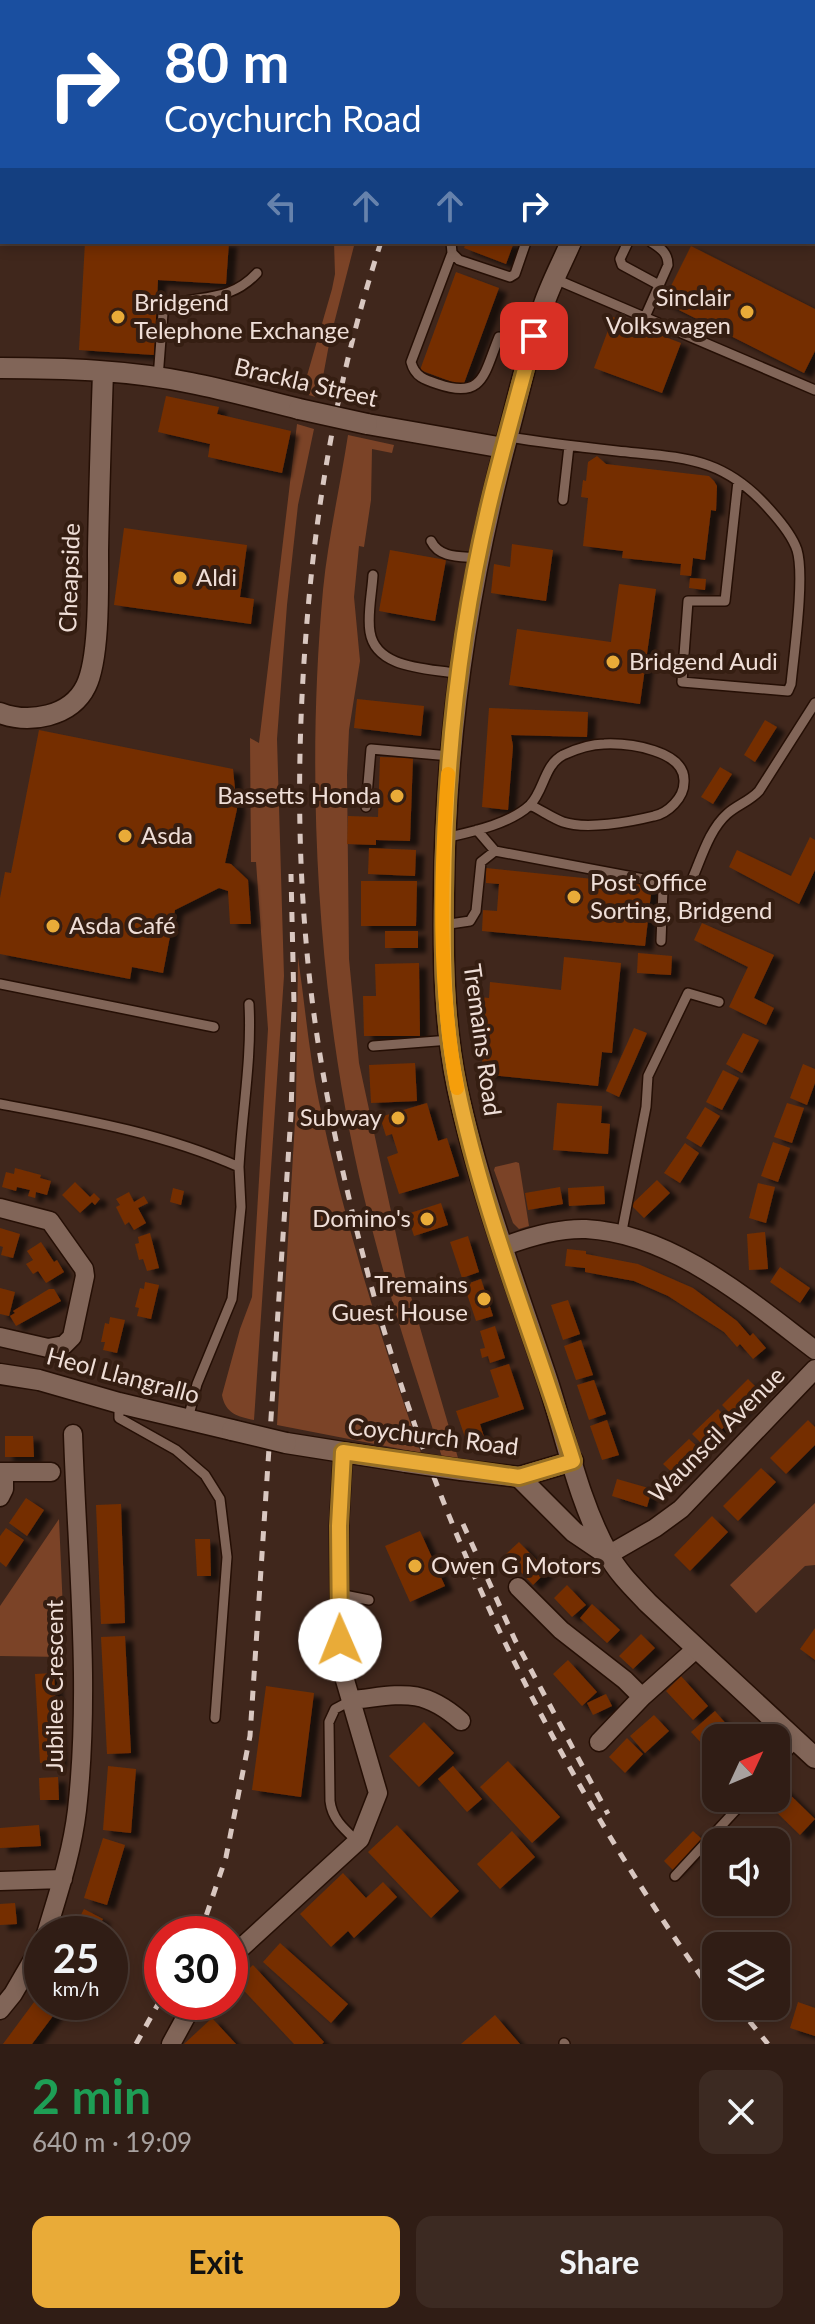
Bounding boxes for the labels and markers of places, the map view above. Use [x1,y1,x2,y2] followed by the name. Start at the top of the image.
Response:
[606,282,731,339] place label: Sinclair Volkswagen
[134,287,349,344] place label: Bridgend Telephone Exchange
[500,302,568,370] pin
[738,303,756,321] marker: Sinclair Volkswagen
[109,308,127,326] marker: Bridgend Telephone Exchange
[196,562,237,591] place label: Aldi
[171,569,189,587] marker: Aldi
[629,646,778,675] place label: Bridgend Audi
[604,653,622,671] marker: Bridgend Audi
[217,780,381,809] place label: Bassetts Honda
[388,787,406,805] marker: Bassetts Honda
[141,820,193,849] place label: Asda
[116,827,134,845] marker: Asda
[590,867,773,924] place label: Post Office Sorting, Bridgend
[565,888,583,906] marker: Post Office Sorting, Bridgend
[69,910,176,939] place label: Asda Café
[44,917,62,935] marker: Asda Café
[300,1102,383,1131] place label: Subway
[389,1109,407,1127] marker: Subway
[312,1203,411,1232] place label: Domino's
[418,1210,436,1228] marker: Domino's
[331,1269,468,1326] place label: Tremains Guest House
[475,1290,493,1308] marker: Tremains Guest House
[431,1550,601,1579] place label: Owen G Motors
[406,1557,424,1575] marker: Owen G Motors

